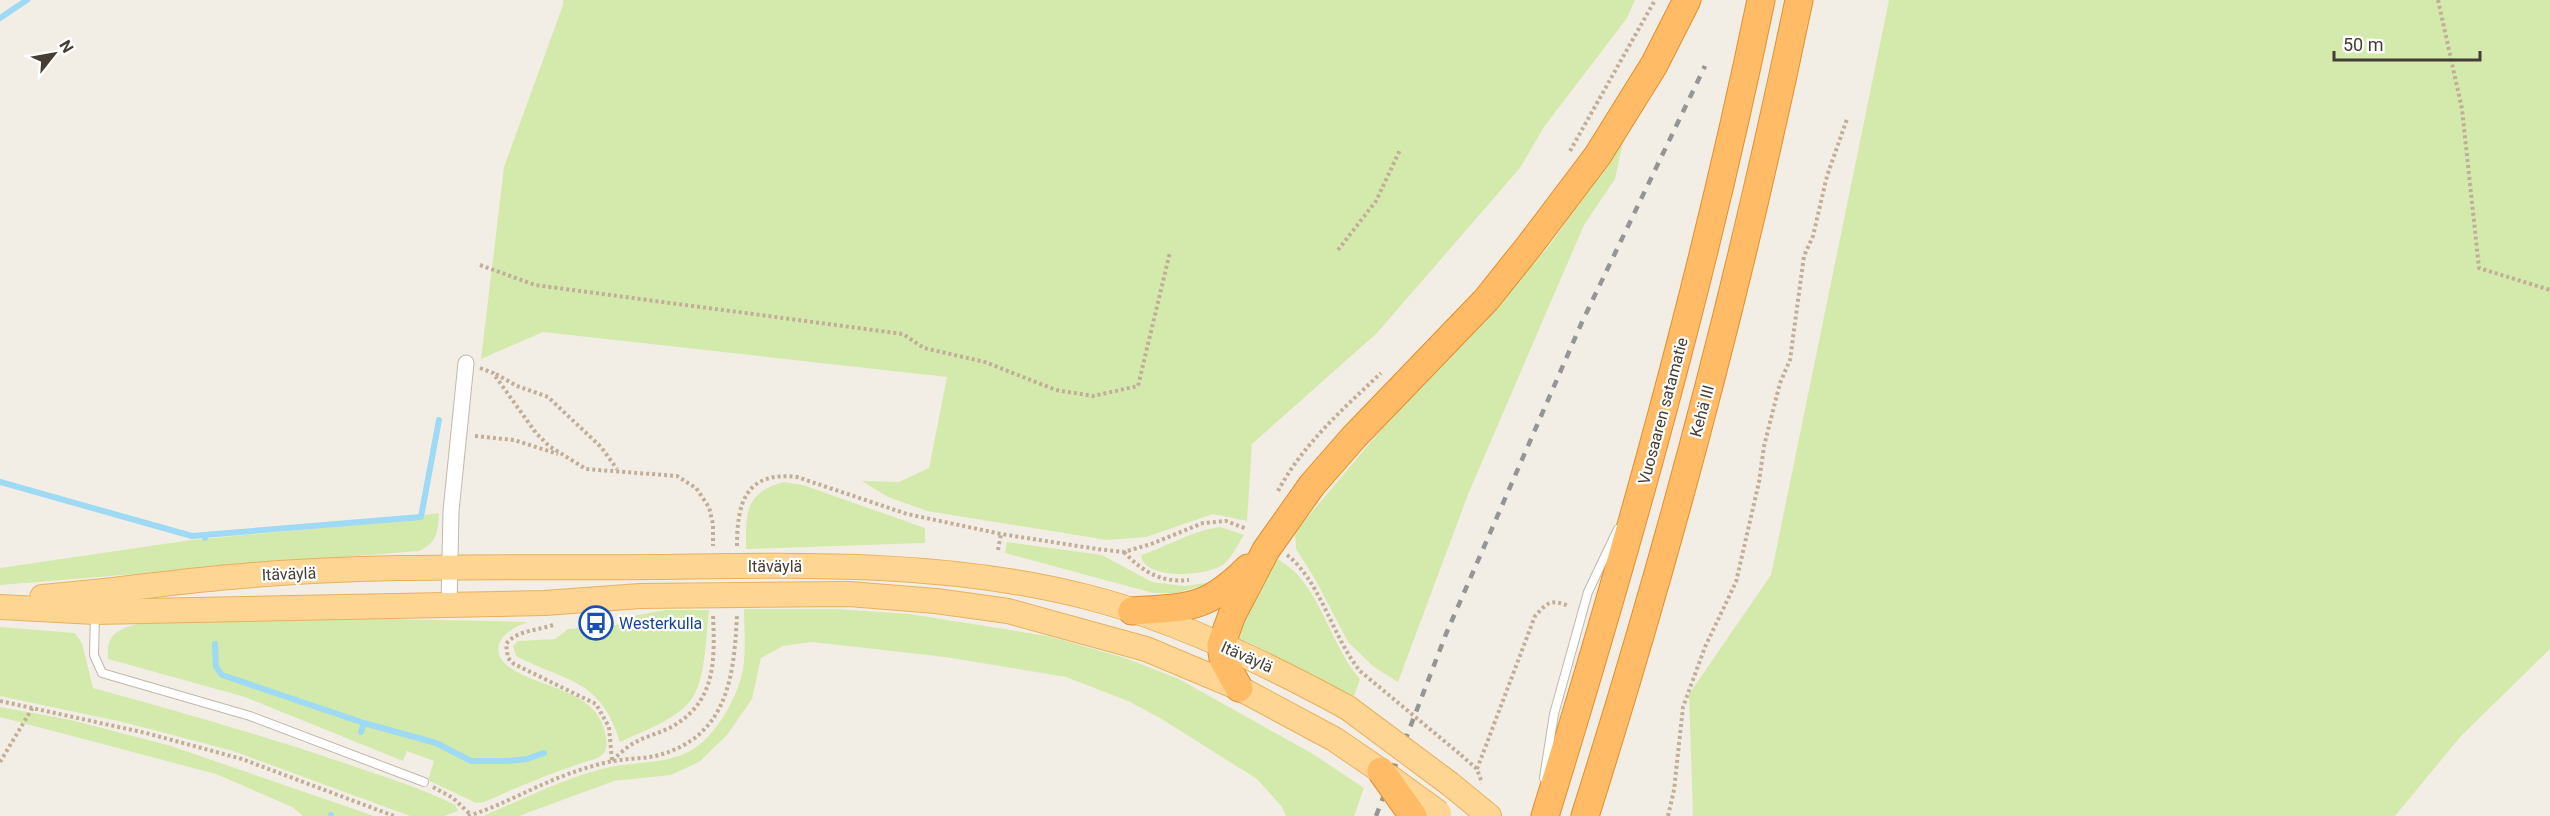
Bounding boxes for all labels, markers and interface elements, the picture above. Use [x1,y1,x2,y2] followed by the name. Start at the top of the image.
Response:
[24,24,84,84] north arrow
[2334,24,2480,62] scale bar
[2343,34,2383,55] text: 50 m
[55,37,77,56] text: N
[1634,335,1692,487] street label: Vuosaaren satamatie
[1686,383,1718,439] street label: Kehä III
[748,557,802,576] street label: Itäväylä
[261,564,317,584] street label: Itäväylä
[578,605,614,641] bus stop icon: Westerkulla
[619,614,702,633] place label: Westerkulla
[1218,637,1276,677] street label: Itäväylä

